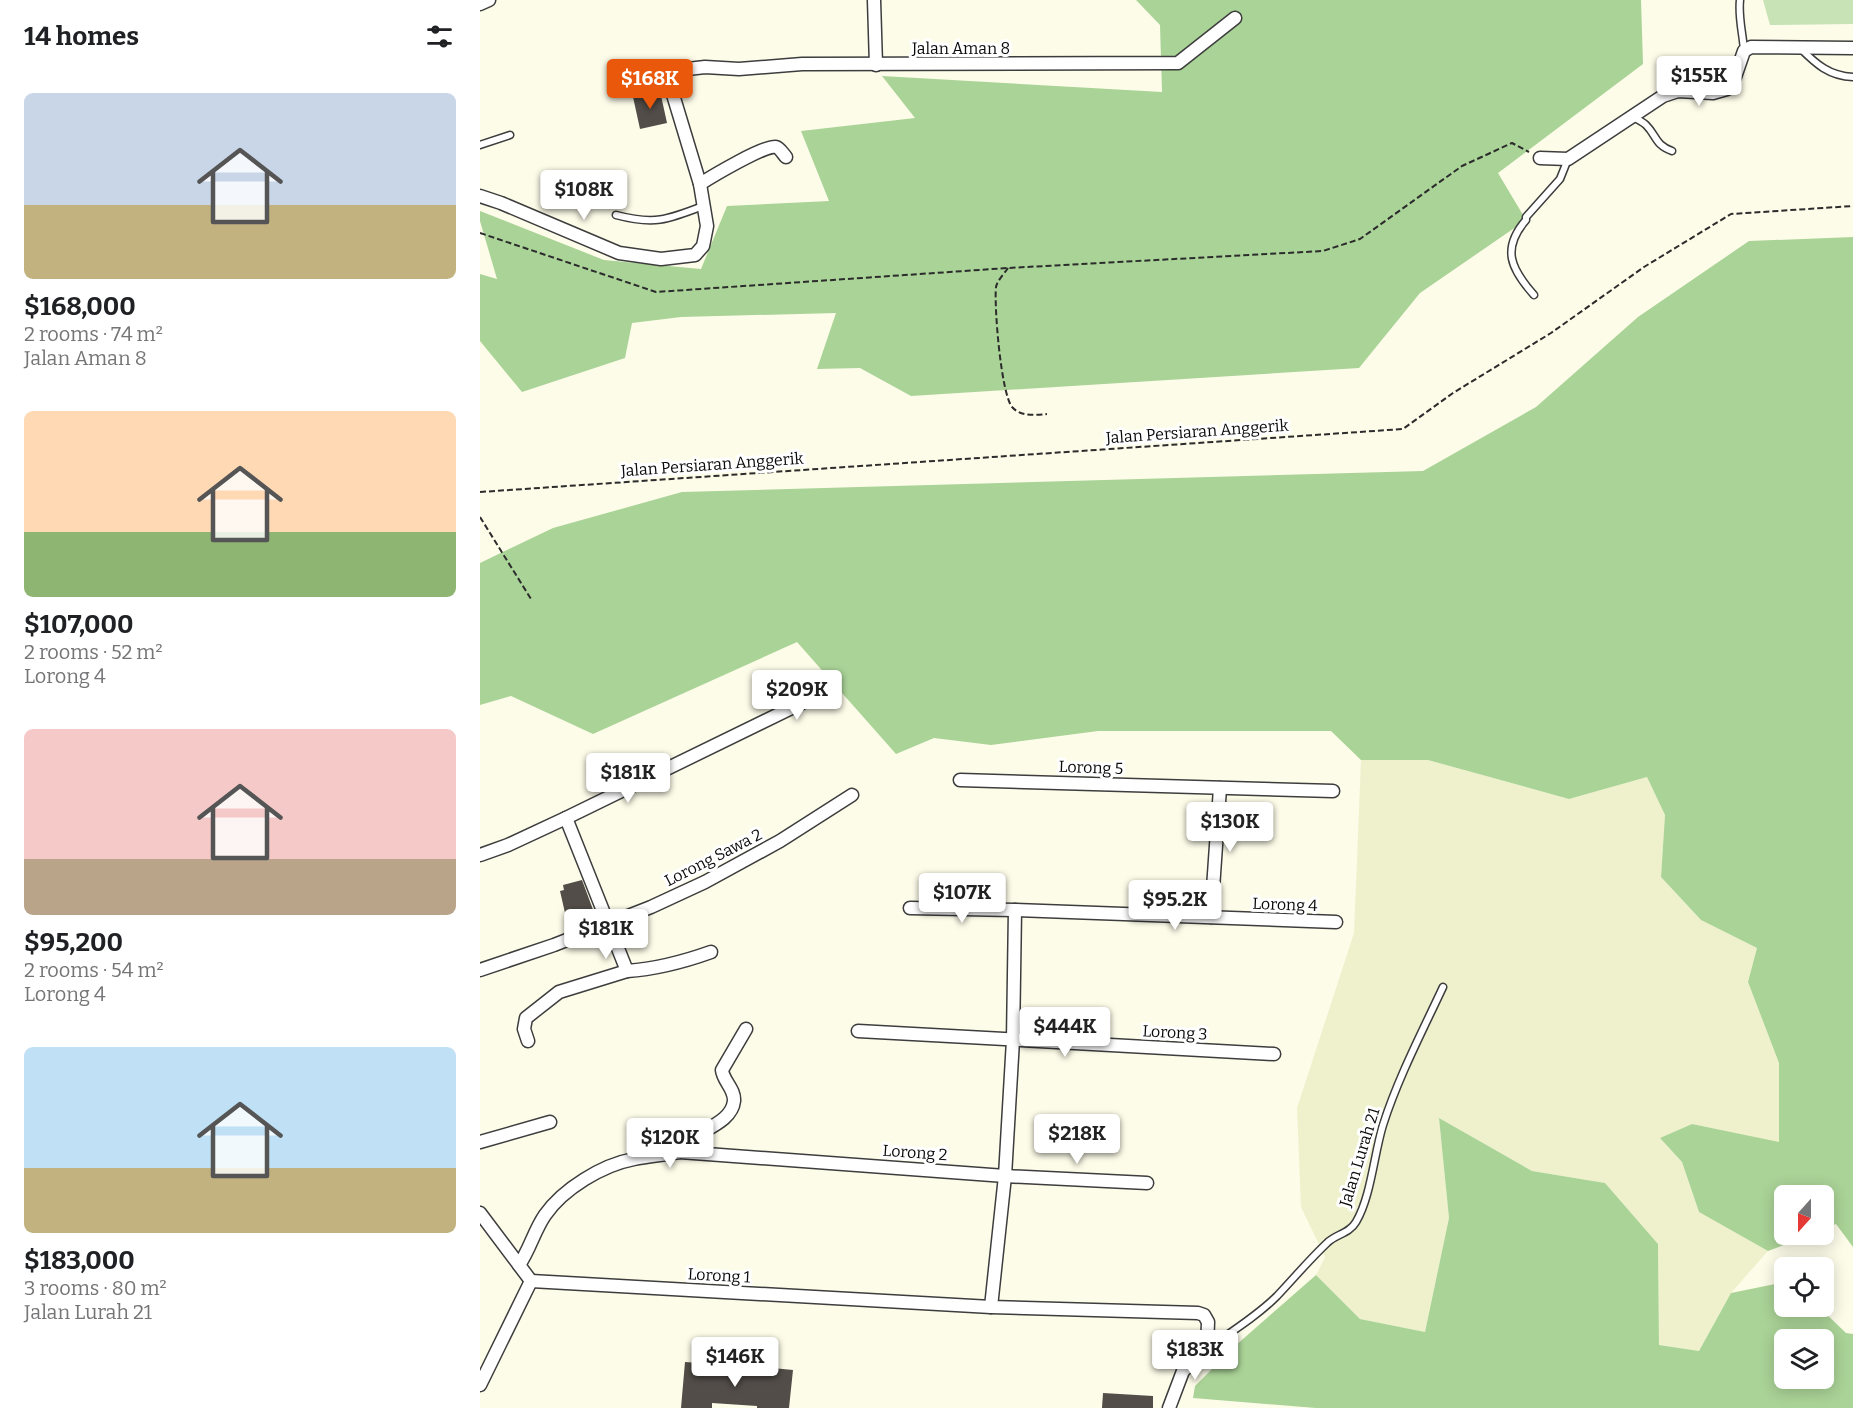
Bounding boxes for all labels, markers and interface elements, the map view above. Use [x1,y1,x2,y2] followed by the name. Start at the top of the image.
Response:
[423,20,456,53] icon: filters
[24,21,139,52] text: 14 homes
[911,39,1010,58] street label: Jalan Aman 8
[1657,56,1741,107] pin: $155K
[608,59,692,110] pin: $168K
[1671,63,1727,87] text: $155K
[621,66,679,90] text: $168K
[186,132,294,240] icon: home
[542,170,626,221] pin: $108K
[554,177,614,201] text: $108K
[24,291,136,322] text: $168,000
[24,322,163,346] text: 2 rooms · 74 m²
[24,346,147,370] text: Jalan Aman 8
[1104,416,1289,447] street label: Jalan Persiaran Anggerik
[619,449,804,480] street label: Jalan Persiaran Anggerik
[186,450,294,558] icon: home
[24,609,134,640] text: $107,000
[24,640,163,664] text: 2 rooms · 52 m²
[24,664,106,688] text: Lorong 4
[755,670,839,721] pin: $209K
[766,677,828,701] text: $209K
[586,753,670,804] pin: $181K
[1058,757,1124,778] street label: Lorong 5
[600,760,656,784] text: $181K
[186,768,294,876] icon: home
[1188,802,1272,853] pin: $130K
[1200,809,1260,833] text: $130K
[661,825,765,890] street label: Lorong Sawa 2
[920,873,1004,924] pin: $107K
[933,880,991,904] text: $107K
[1126,880,1224,931] pin: $95.2K
[1143,887,1207,911] text: $95.2K
[1252,894,1319,915] street label: Lorong 4
[564,909,648,960] pin: $181K
[578,916,634,940] text: $181K
[24,927,123,958] text: $95,200
[24,958,164,982] text: 2 rooms · 54 m²
[24,982,106,1006] text: Lorong 4
[1023,1007,1107,1058] pin: $444K
[1033,1014,1097,1038] text: $444K
[1142,1021,1208,1044] street label: Lorong 3
[186,1086,294,1194] icon: home
[1335,1105,1384,1210] street label: Jalan Lurah 21
[1035,1114,1119,1165] pin: $218K
[628,1118,712,1169] pin: $120K
[1048,1121,1106,1145] text: $218K
[641,1125,700,1149] text: $120K
[882,1141,948,1164] street label: Lorong 2
[1774,1185,1834,1245] north arrow
[1774,1185,1834,1389] map controls
[24,1245,135,1276] text: $183,000
[1774,1257,1834,1317] button: locate
[687,1264,751,1287] street label: Lorong 1
[24,1276,167,1300] text: 3 rooms · 80 m²
[24,1300,152,1324] text: Jalan Lurah 21
[1774,1329,1834,1389] button: layers
[1153,1330,1237,1381] pin: $183K
[693,1337,777,1388] pin: $146K
[1166,1337,1224,1361] text: $183K
[705,1344,765,1368] text: $146K

